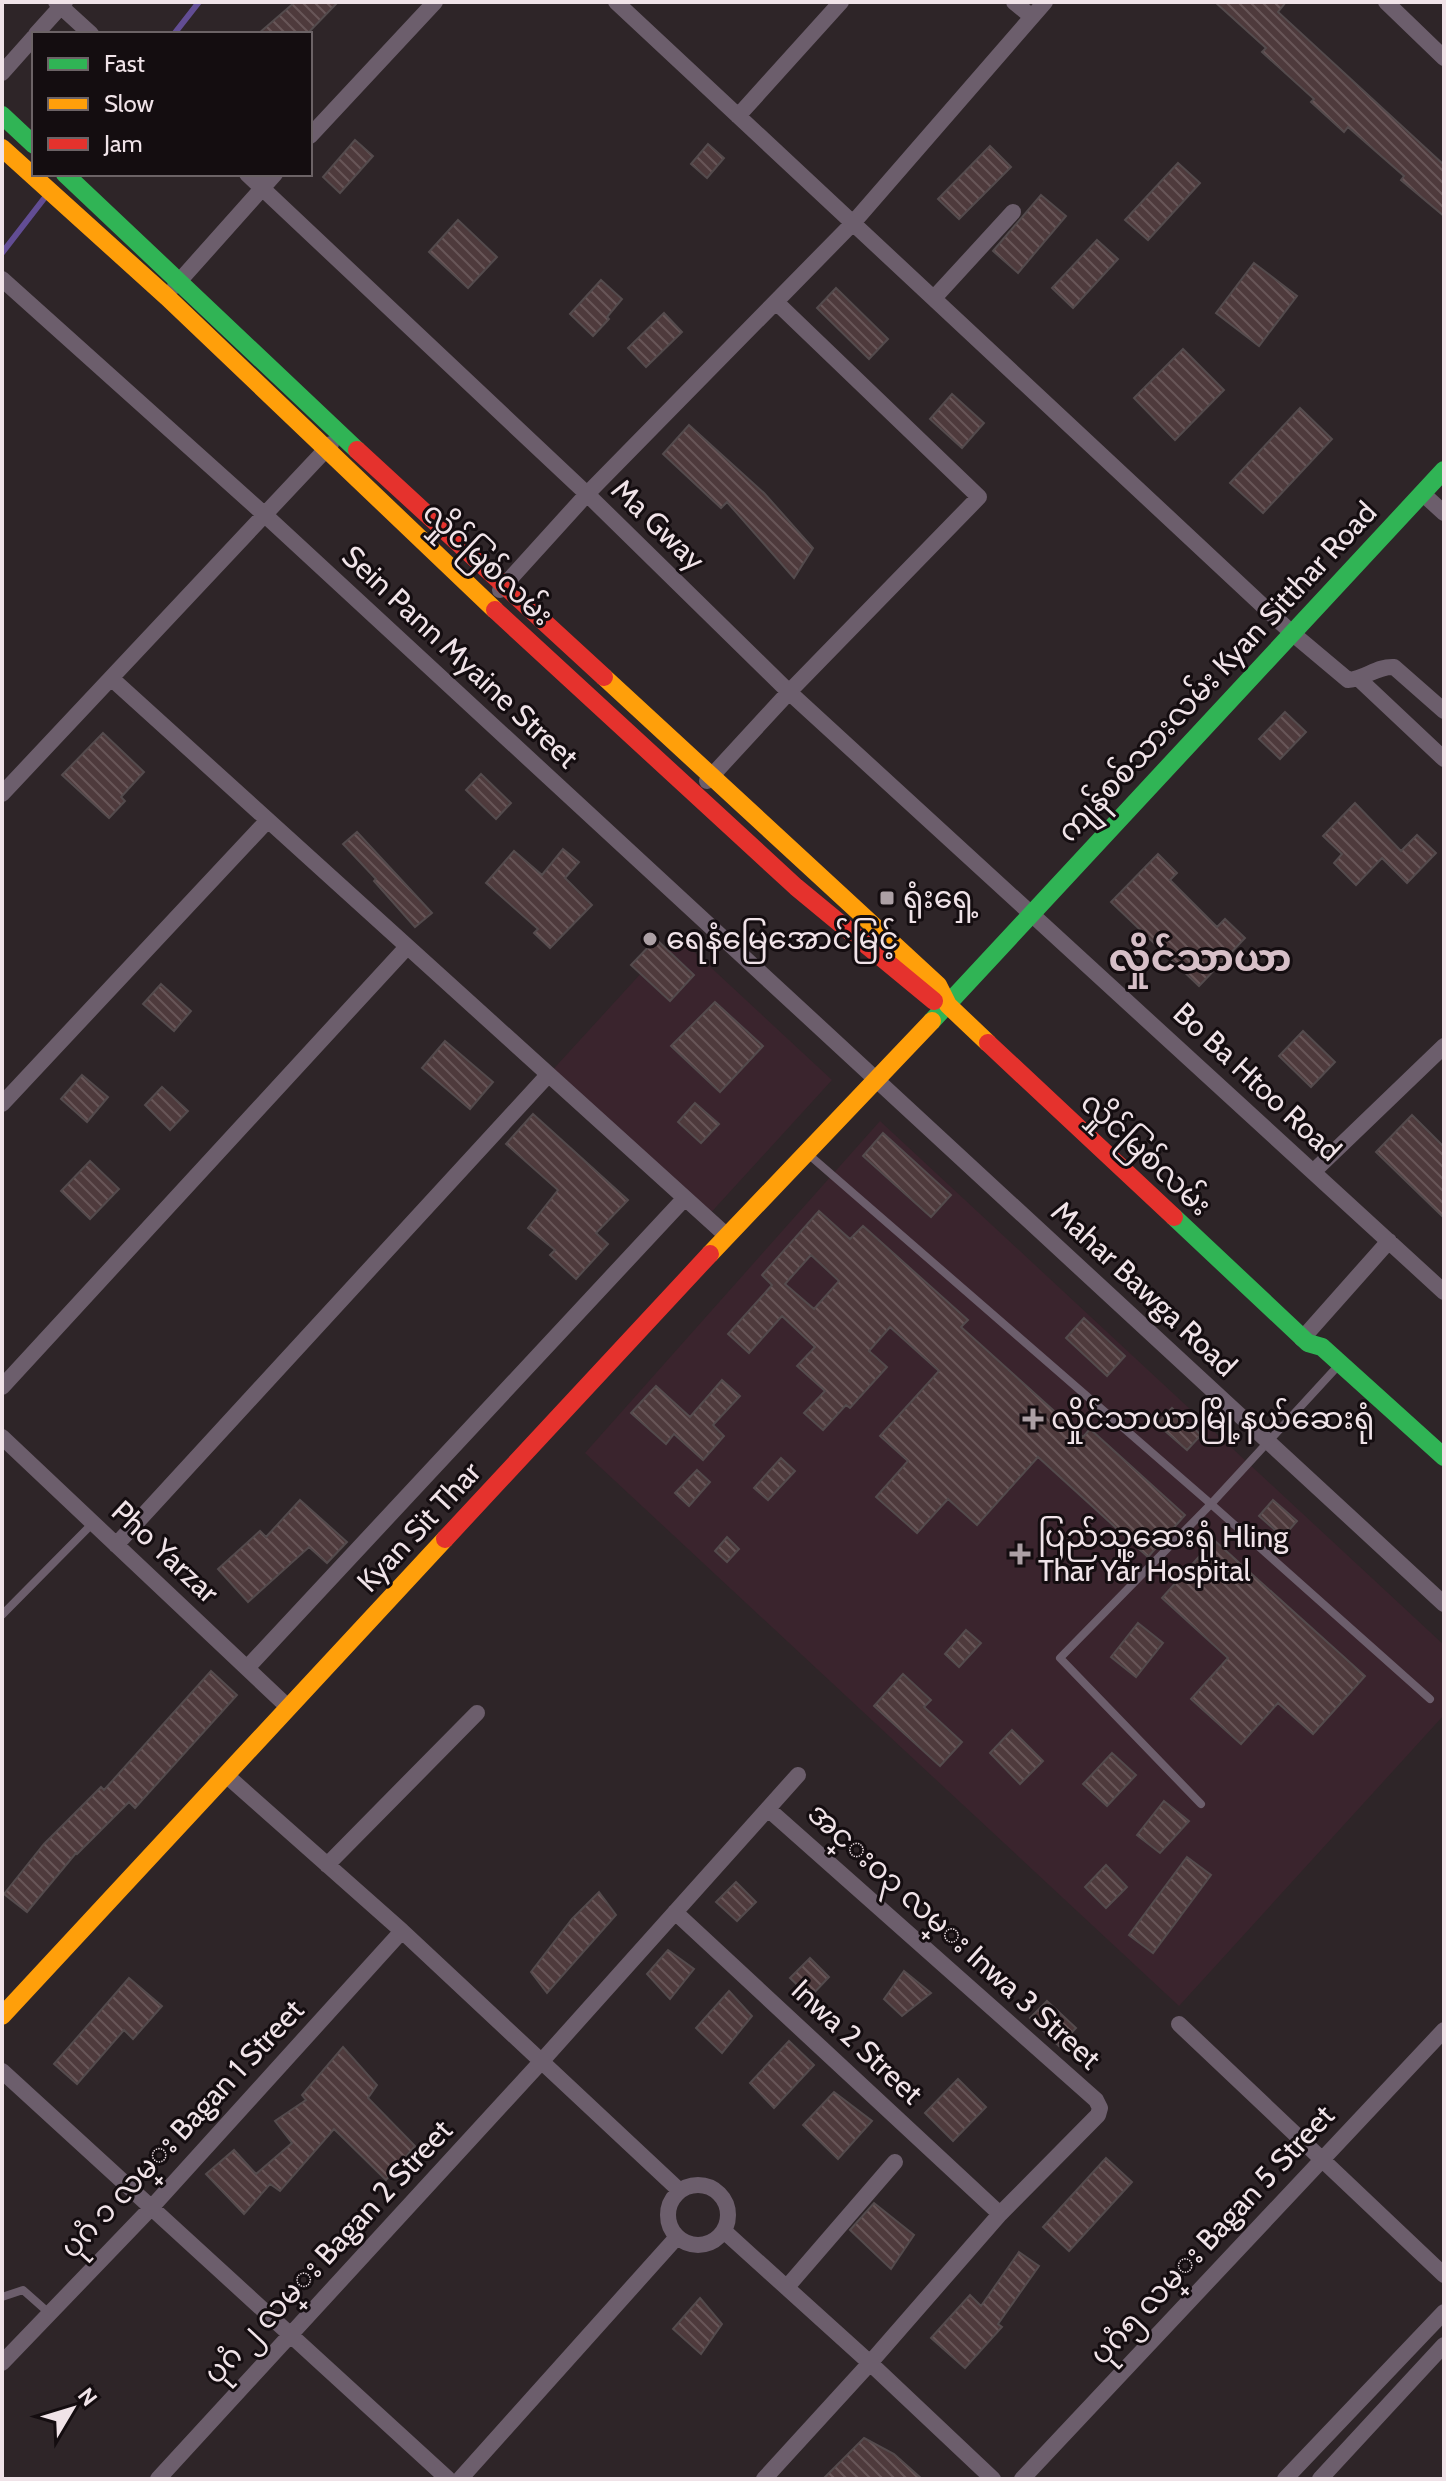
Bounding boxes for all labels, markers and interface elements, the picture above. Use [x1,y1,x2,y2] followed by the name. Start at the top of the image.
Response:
[32,32,312,176] legend
[104,49,145,78] text: Fast
[104,89,154,118] text: Slow
[103,129,142,158] text: Jam
[604,471,713,578] street label: Ma Gway
[411,492,563,639] street label: လှိုင်မြစ်လမ်း
[1047,492,1389,854] street label: ကျန်စစ်သားလမ်း Kyan Sitthar Road
[335,538,586,776] street label: Sein Pann Myaine Street
[903,879,979,923] place label: ရုံးရှေ့
[878,889,896,907] marker: ရုံးရှေ့
[666,917,898,964] place label: ရေနံမြေအောင်မြင့်
[641,930,659,948] marker: ရေနံမြေအောင်မြင့်
[1109,932,1291,989] district label: လှိုင်သာယာ
[1166,994,1349,1169] street label: Bo Ba Htoo Road
[1069,1082,1221,1229] street label: လှိုင်မြစ်လမ်း
[1044,1193,1245,1384] street label: Mahar Bawga Road
[1051,1397,1374,1444] place label: လှိုင်သာယာမြို့နယ်ဆေးရုံ
[1022,1408,1044,1430] marker: လှိုင်သာယာမြို့နယ်ဆေးရုံ
[349,1453,489,1599] street label: Kyan Sit Thar
[104,1493,227,1611] street label: Pho Yarzar
[1038,1515,1289,1589] place label: ပြည်သူ့ဆေးရုံ Hling Thar Yar Hospital
[1009,1543,1031,1565] marker: ပြည်သူ့ဆေးရုံ Hling Thar Yar Hospital
[796,1794,1108,2082] street label: အင္းဝ၃ လမ္း Inwa 3 Street
[784,1971,931,2112] street label: Inwa 2 Street
[52,1992,316,2271] street label: ပုဂံ ၁ လမ္း Bagan 1 Street
[1082,2097,1347,2377] street label: ပုဂံ၅ လမ္း Bagan 5 Street
[195,2112,465,2396] street label: ပုဂံ ၂ လမ္း Bagan 2 Street
[32,2369,112,2449] north arrow
[72,2383,103,2411] text: N

